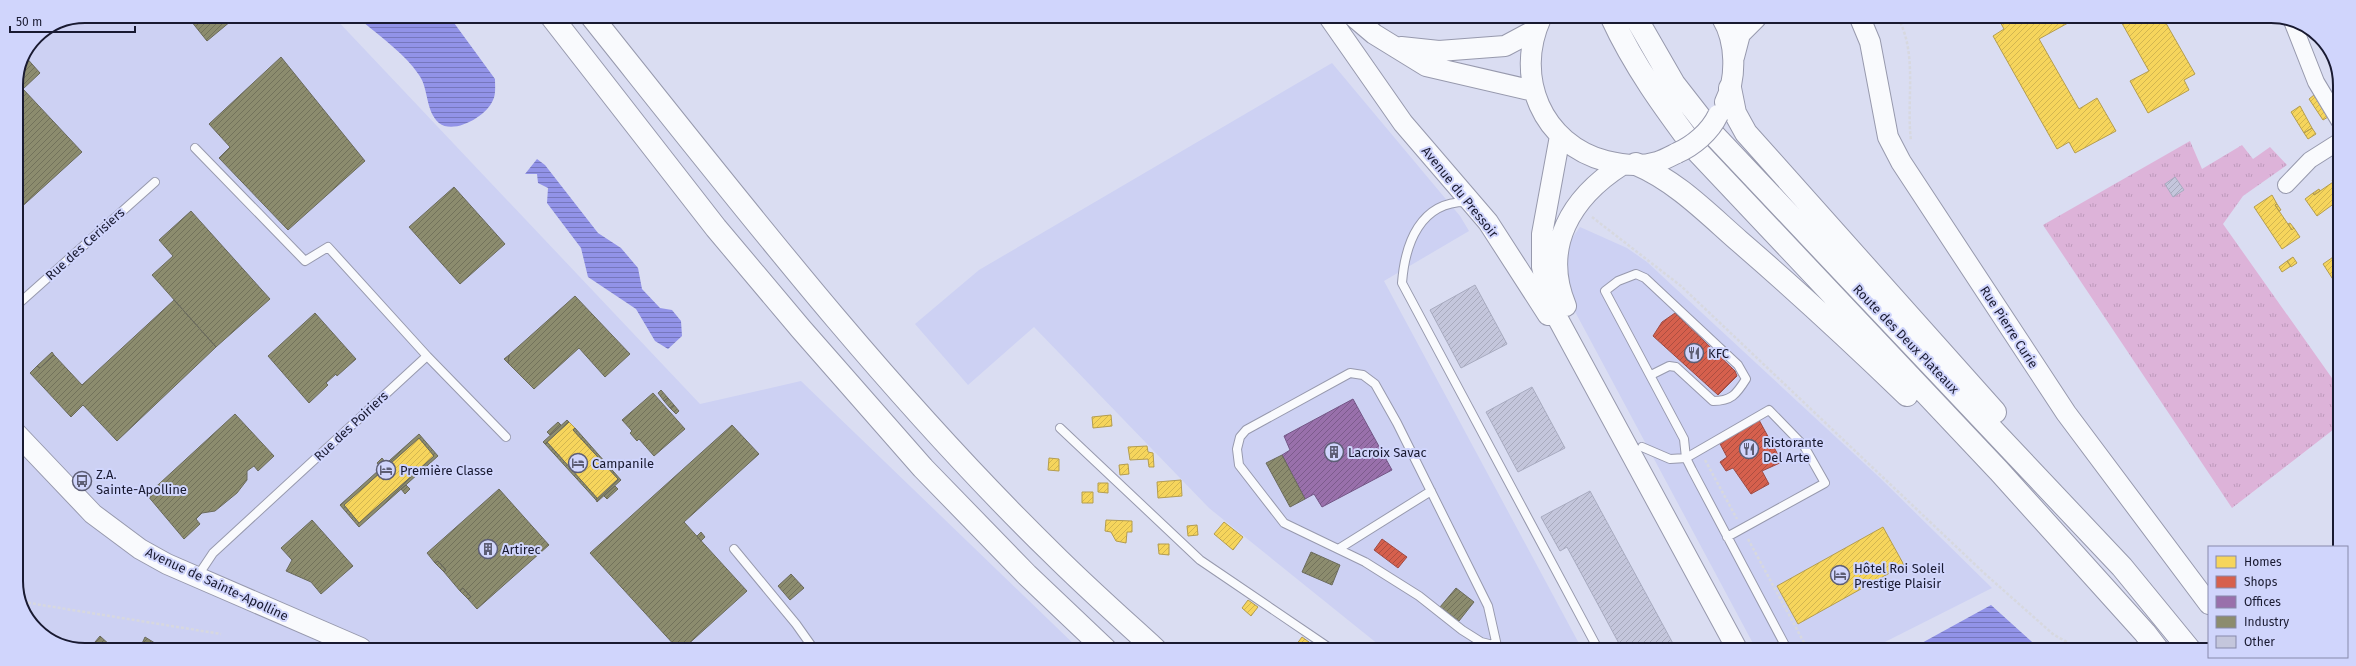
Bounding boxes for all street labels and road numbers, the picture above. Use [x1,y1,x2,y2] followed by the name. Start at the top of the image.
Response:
[1419,143,1501,241] street label: Avenue du Pressoir
[43,205,127,283] street label: Rue des Cerisiers
[1850,281,1962,397] street label: Route des Deux Plateaux
[1977,283,2041,371] street label: Rue Pierre Curie
[311,388,391,464] street label: Rue des Poiriers
[143,544,291,624] street label: Avenue de Sainte-Apolline

